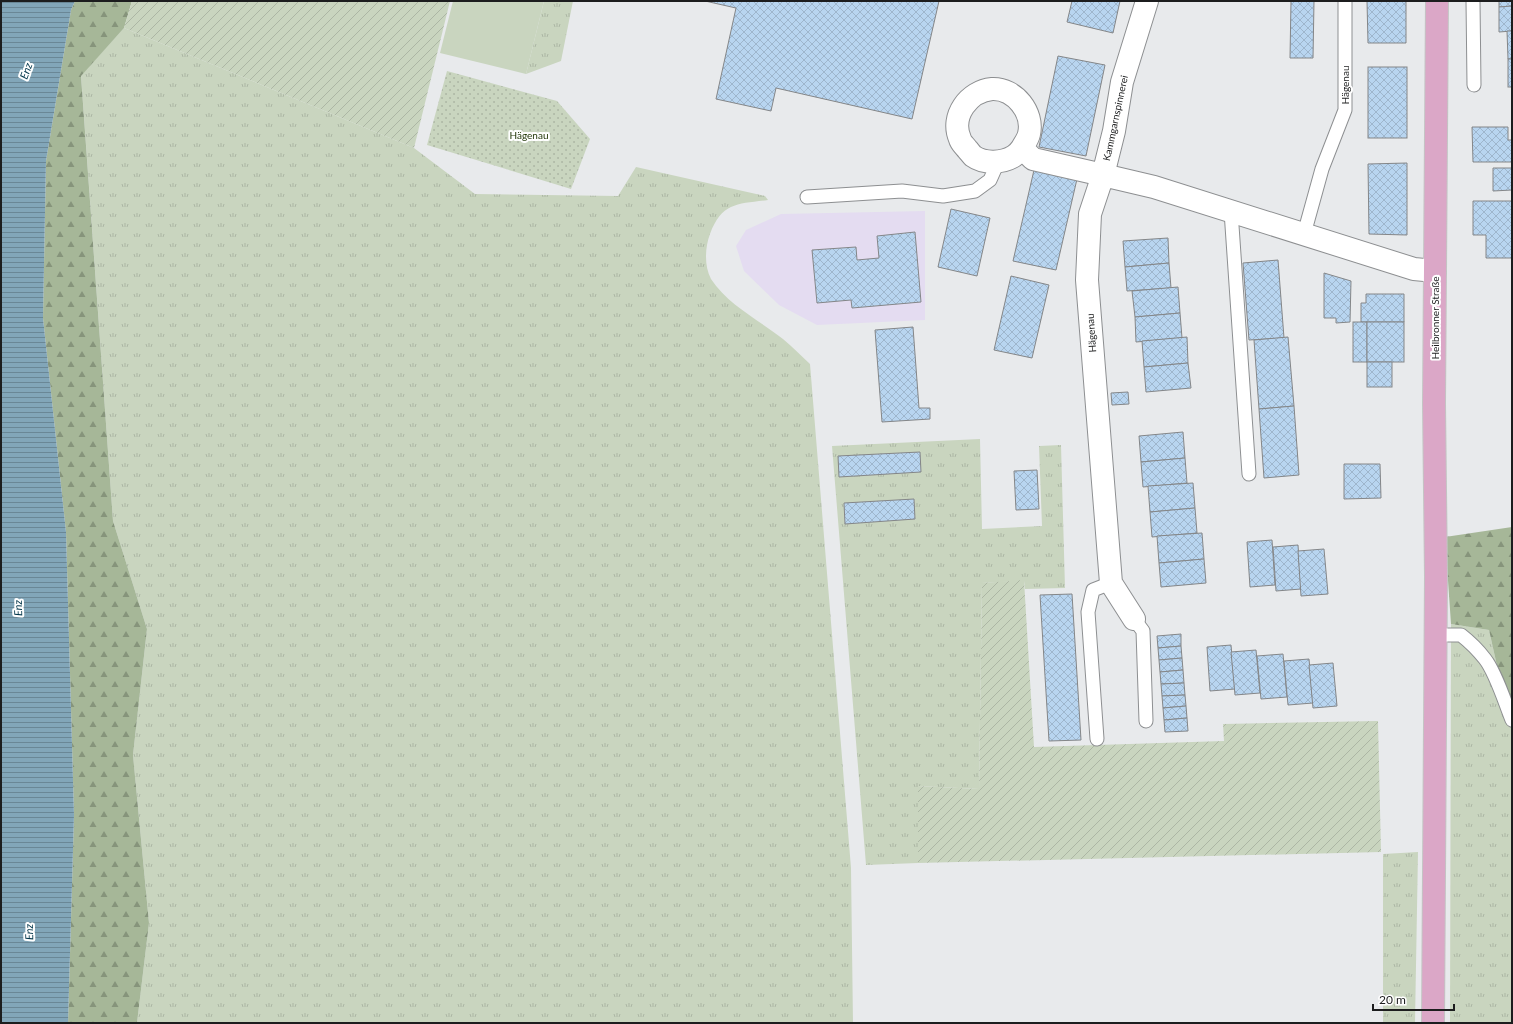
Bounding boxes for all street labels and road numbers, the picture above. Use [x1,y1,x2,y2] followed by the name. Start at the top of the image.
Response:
[1339,66,1351,104] street label: Hägenau
[1100,74,1130,162] street label: Kammgarnspinnerei
[1429,276,1441,360] street label: Heilbronner Straße
[1084,313,1098,353] street label: Hägenau

